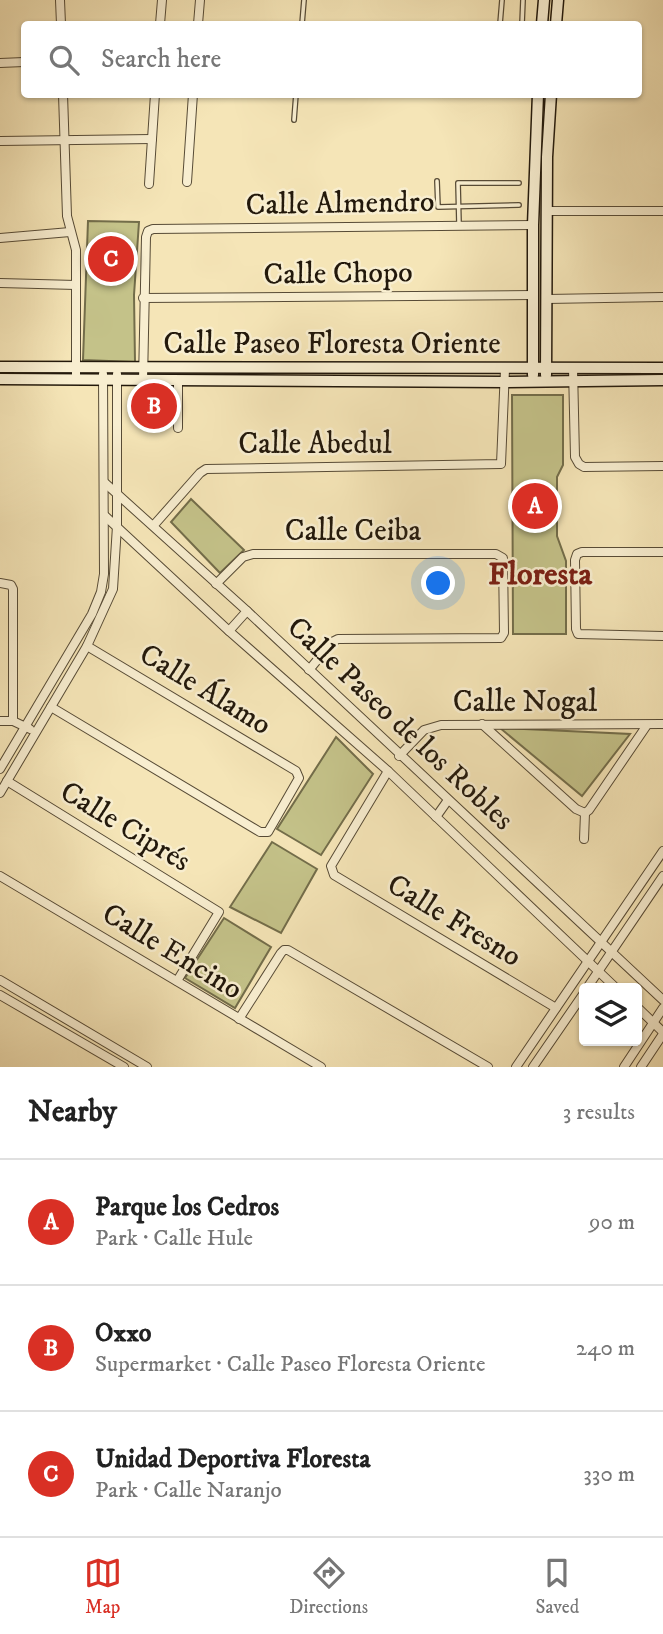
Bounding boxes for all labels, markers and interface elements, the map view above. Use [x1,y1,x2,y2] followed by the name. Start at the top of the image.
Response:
[21,21,642,98] search box
[45,41,83,79] icon: search
[101,43,221,76] text: Search here
[245,184,435,224] street label: Calle Almendro
[88,233,134,285] pin: C
[263,254,413,294] street label: Calle Chopo
[163,326,501,363] street label: Calle Paseo Floresta Oriente
[131,380,177,432] pin: B
[238,426,392,463] street label: Calle Abedul
[512,480,558,532] pin: A
[285,513,421,550] street label: Calle Ceiba
[488,555,593,595] district label: Floresta
[421,566,455,600] your location
[279,609,521,839] street label: Calle Paseo de los Robles
[132,634,279,744] street label: Calle Álamo
[453,684,597,721] street label: Calle Nogal
[53,774,197,880] street label: Calle Ciprés
[380,866,528,976] street label: Calle Fresno
[95,896,249,1008] street label: Calle Encino
[579,983,642,1046] map controls
[579,983,642,1046] button: layers
[28,1094,117,1131] text: Nearby
[563,1098,635,1127] text: 3 results
[95,1191,279,1224] text: Parque los Cedros
[44,1208,58,1237] text: A
[589,1208,635,1237] text: 90 m
[95,1224,253,1253] text: Park · Calle Hule
[95,1317,152,1350] text: Oxxo
[44,1334,58,1363] text: B
[576,1334,635,1363] text: 240 m
[95,1350,485,1379] text: Supermarket · Calle Paseo Floresta Oriente
[95,1443,371,1476] text: Unidad Deportiva Floresta
[43,1460,59,1489] text: C
[583,1460,635,1489] text: 330 m
[95,1476,282,1505] text: Park · Calle Naranjo
[84,1554,122,1619] tab: Map
[289,1554,368,1619] tab: Directions
[536,1554,579,1619] tab: Saved

